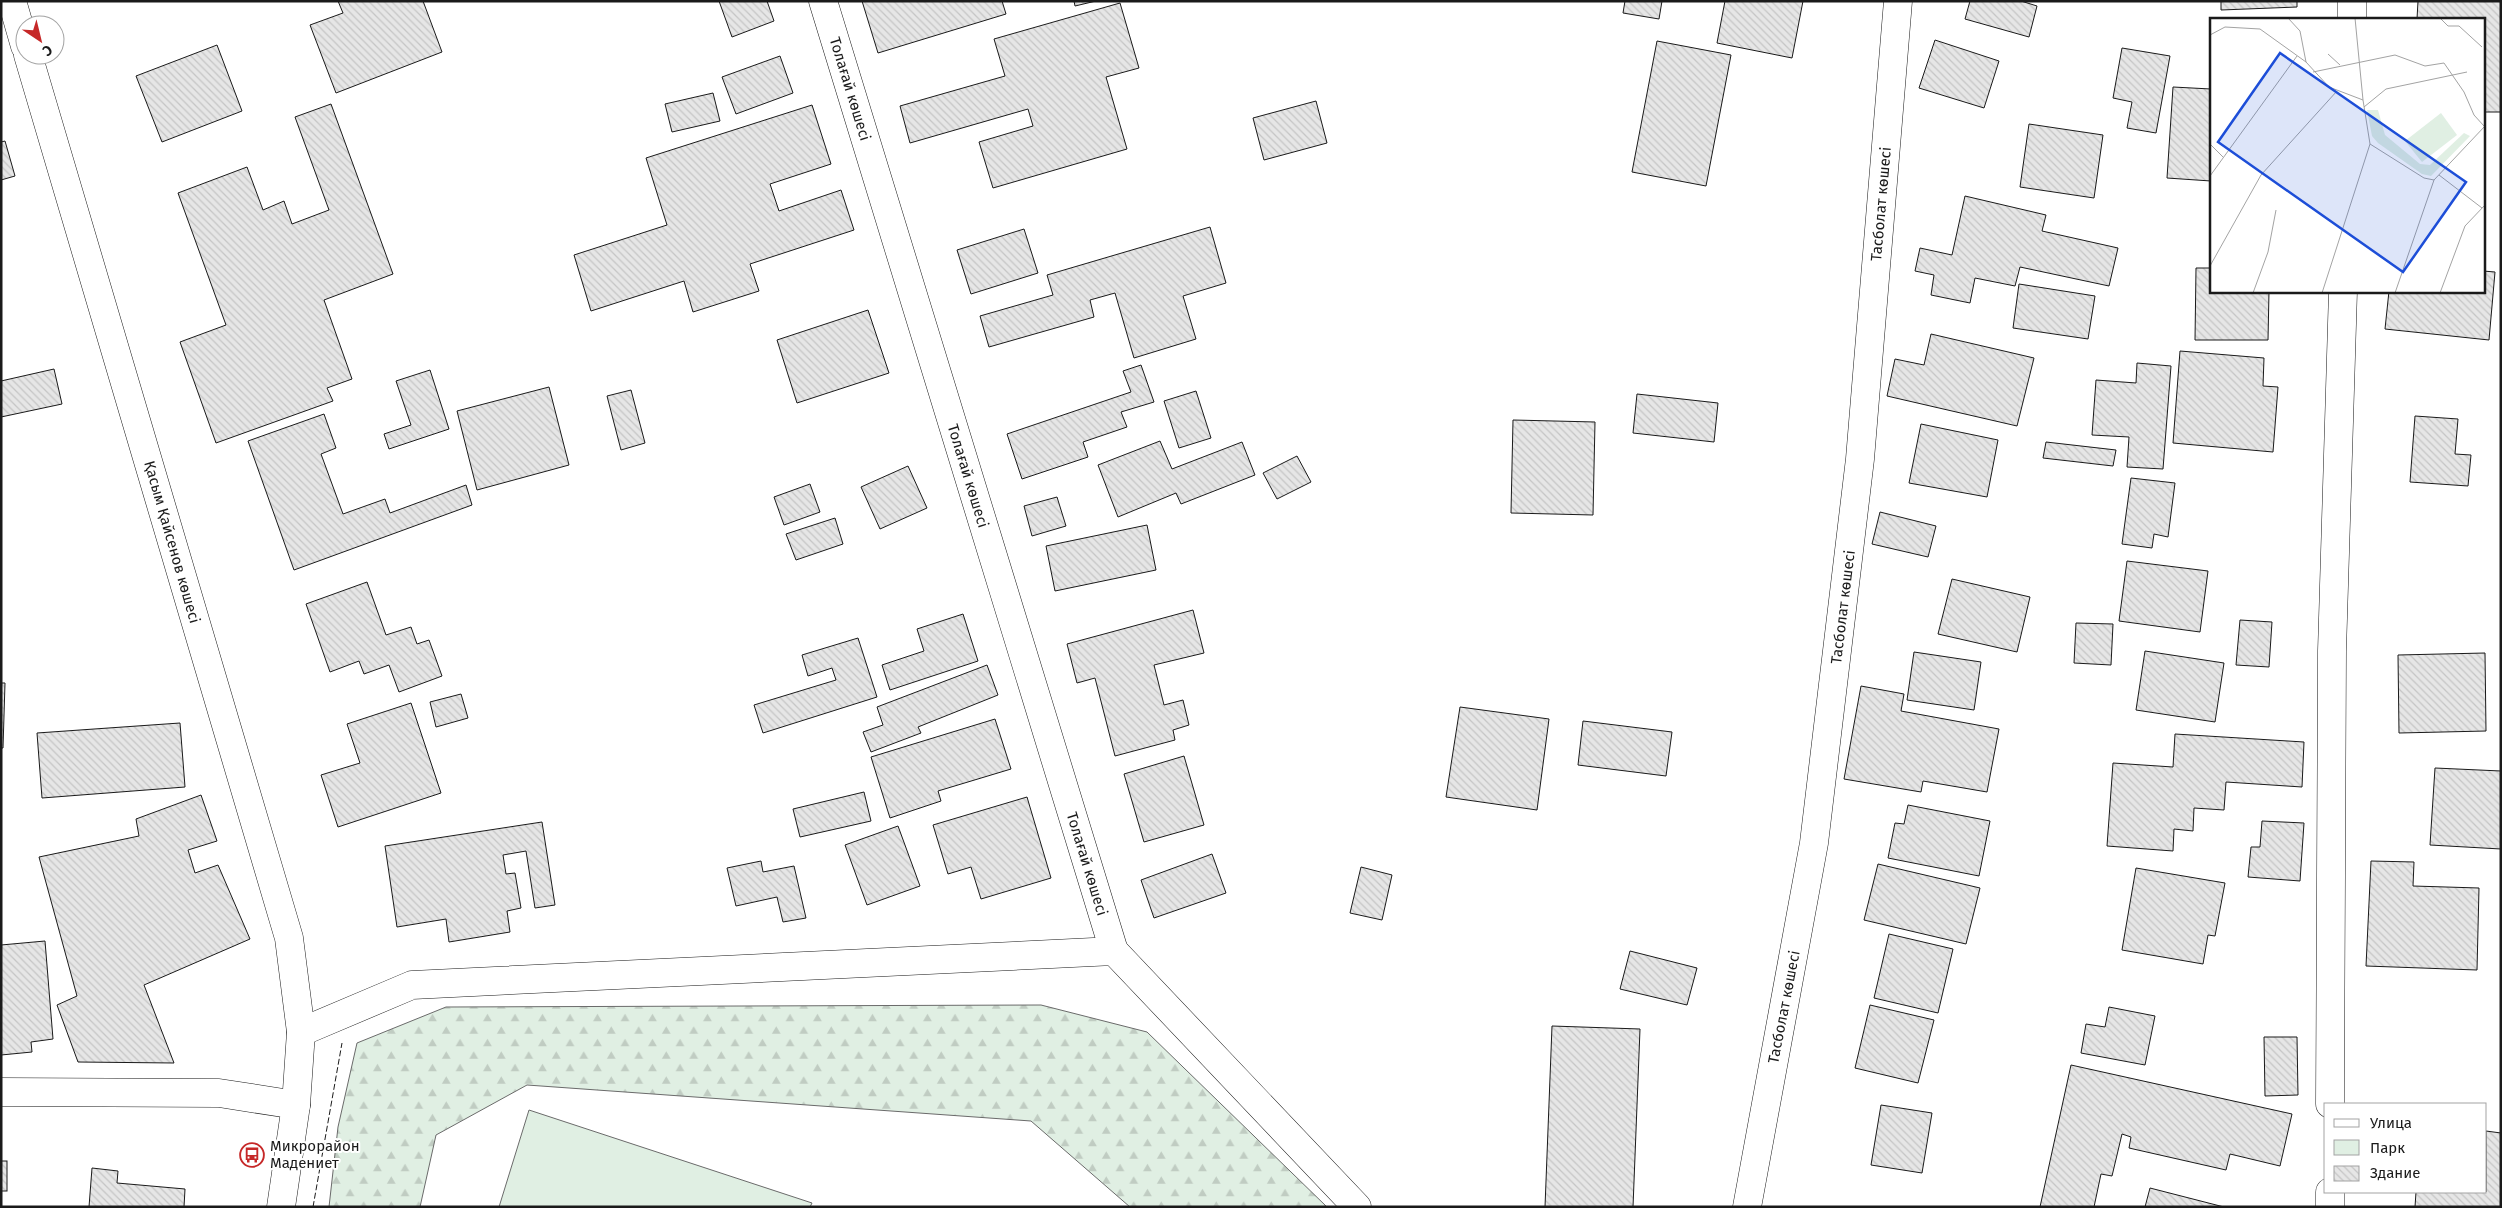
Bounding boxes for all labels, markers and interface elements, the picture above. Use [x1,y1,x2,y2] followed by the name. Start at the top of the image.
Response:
[15,15,65,65] north arrow
[2210,18,2484,292] inset map
[826,35,874,143] street label: Толағай көшесі
[39,41,55,60] text: С
[1867,146,1895,262] street label: Тасболат көшесі
[944,422,992,530] street label: Толағай көшесі
[140,459,204,625] street label: Қасым Қайсенов көшесі
[1827,549,1859,665] street label: Тасболат көшесі
[1063,810,1111,918] street label: Толағай көшесі
[1764,949,1804,1065] street label: Тасболат көшесі
[2324,1103,2487,1193] legend
[2370,1114,2412,1132] text: Улица
[270,1137,360,1172] place label: Микрорайон Мадениет
[2370,1139,2405,1157] text: Парк
[239,1142,265,1168] bus stop icon: Микрорайон Мадениет
[2370,1164,2420,1182] text: Здание

